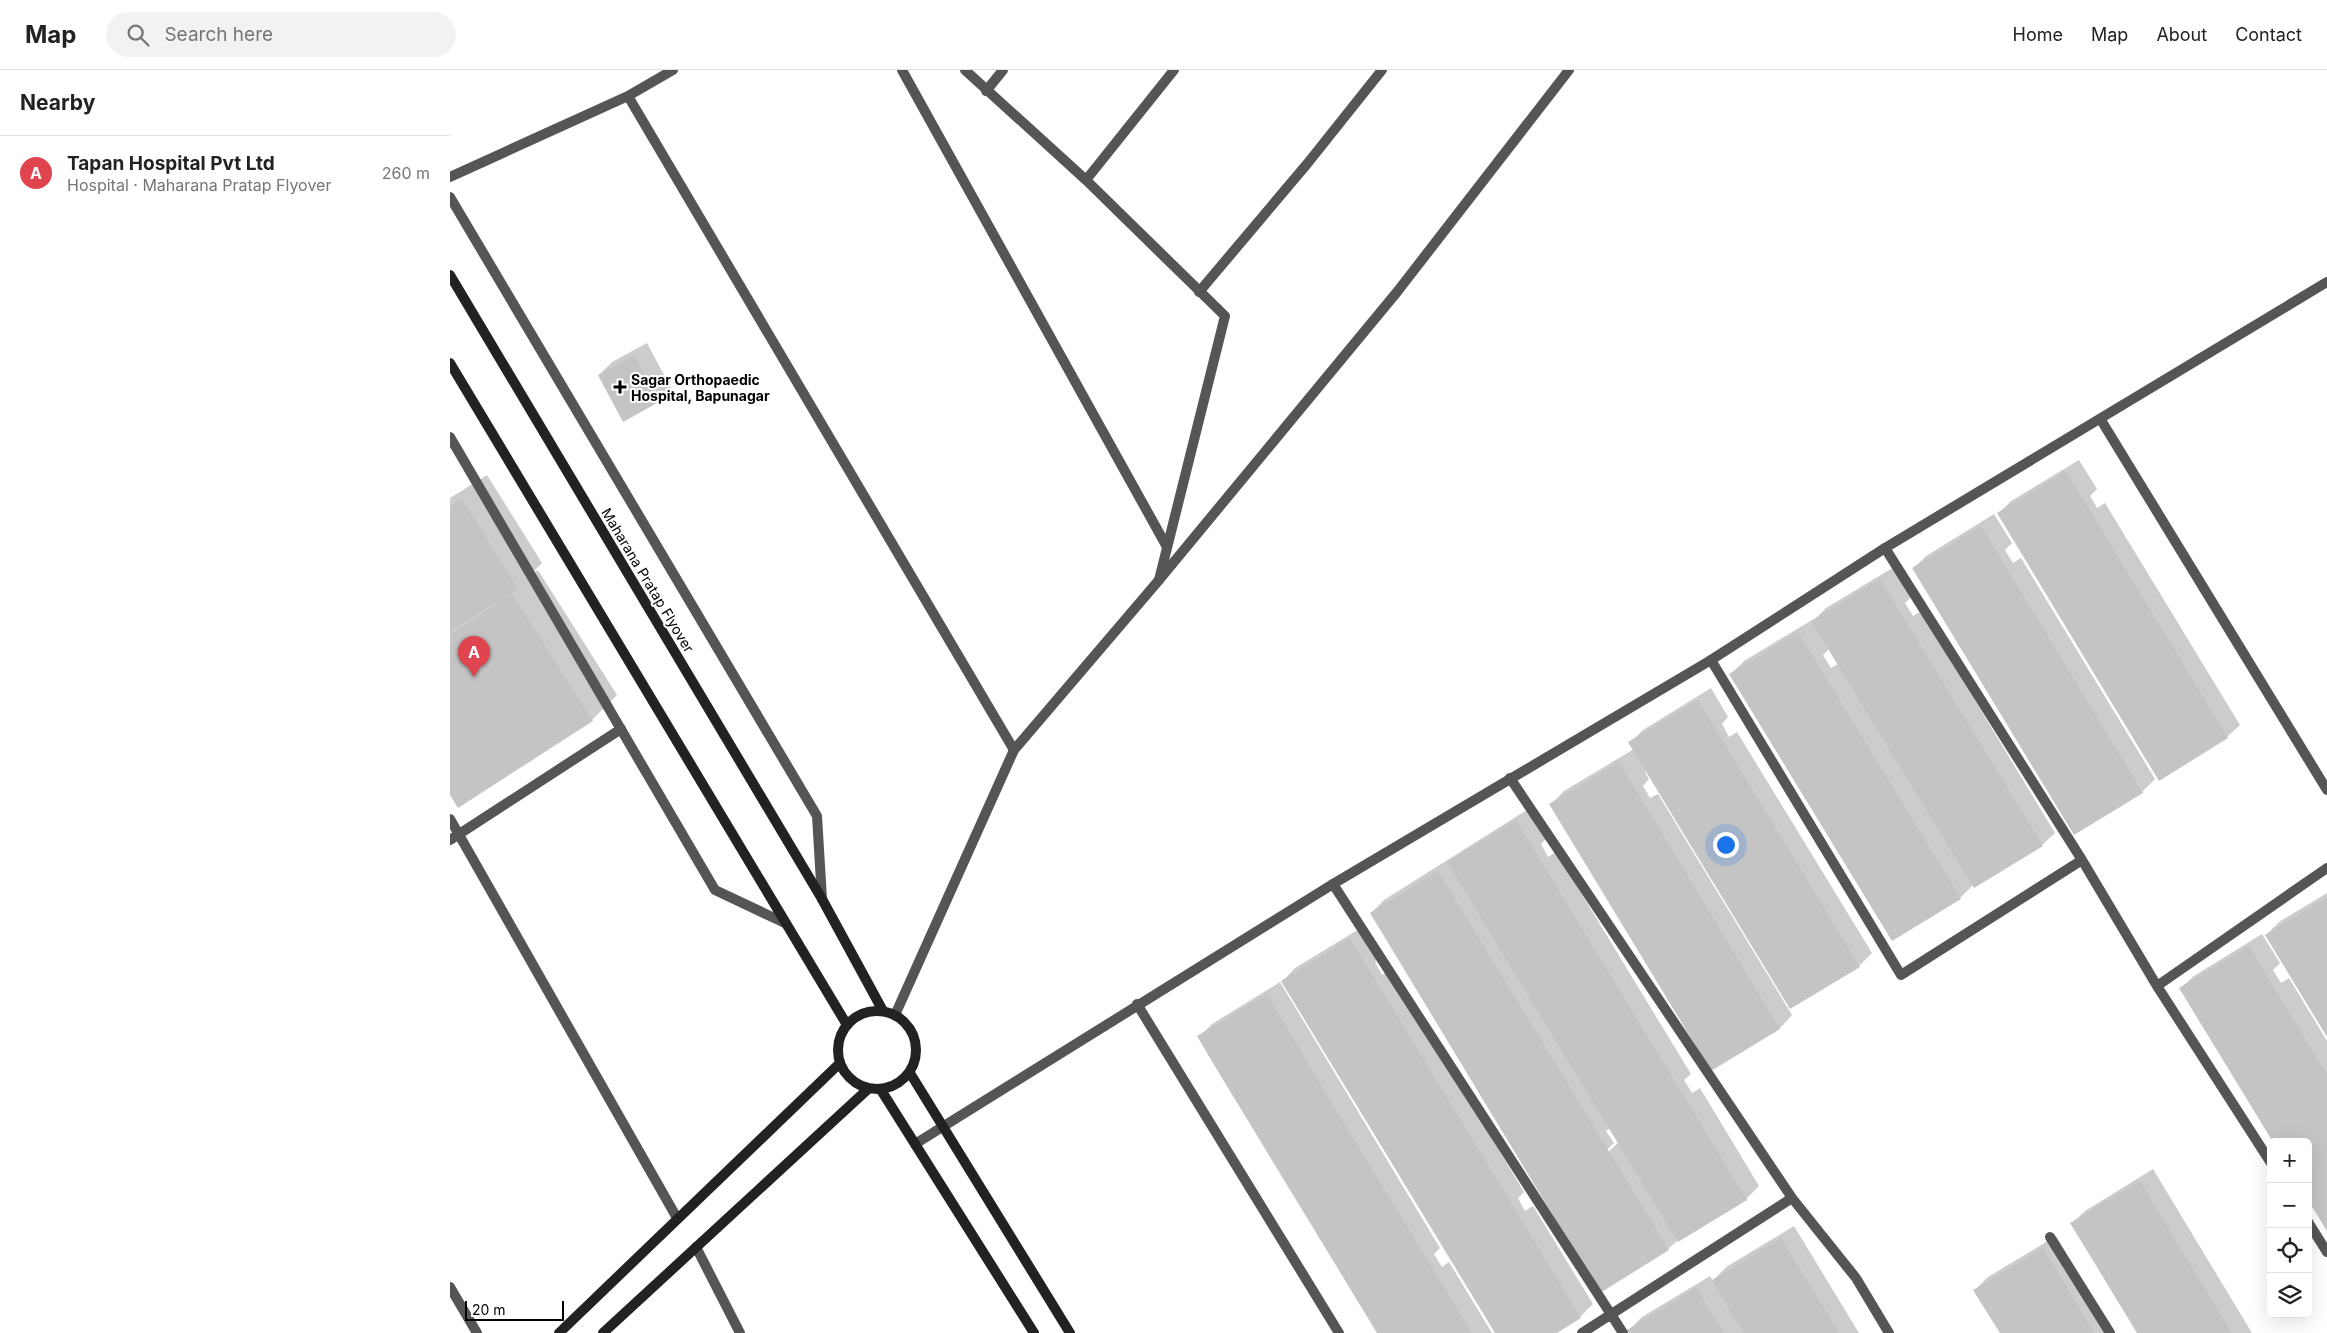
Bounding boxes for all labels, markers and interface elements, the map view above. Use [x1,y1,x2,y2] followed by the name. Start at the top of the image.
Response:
[106,12,456,57] search box
[25,20,76,49] text: Map
[124,21,152,49] icon: search
[164,23,273,46] text: Search here
[2013,24,2063,45] text: Home
[2091,24,2128,45] text: Map
[2156,24,2207,45] text: About
[2235,24,2302,45] text: Contact
[20,90,95,115] text: Nearby
[67,152,275,175] text: Tapan Hospital Pvt Ltd
[30,163,42,183] text: A
[382,163,430,183] text: 260 m
[67,175,331,195] text: Hospital · Maharana Pratap Flyover
[631,371,770,404] place label: Sagar Orthopaedic Hospital, Bapunagar
[613,380,627,394] marker: Sagar Orthopaedic Hospital, Bapunagar
[598,505,698,655] street label: Maharana Pratap Flyover
[458,636,490,677] pin: A
[1713,832,1739,858] your location
[2267,1138,2312,1318] map controls
[2267,1138,2312,1183] button: +
[2267,1183,2312,1228] button: −
[2267,1228,2312,1273] button: locate
[2267,1273,2312,1318] button: layers
[465,1298,564,1321] scale bar
[472,1301,506,1318] text: 20 m

